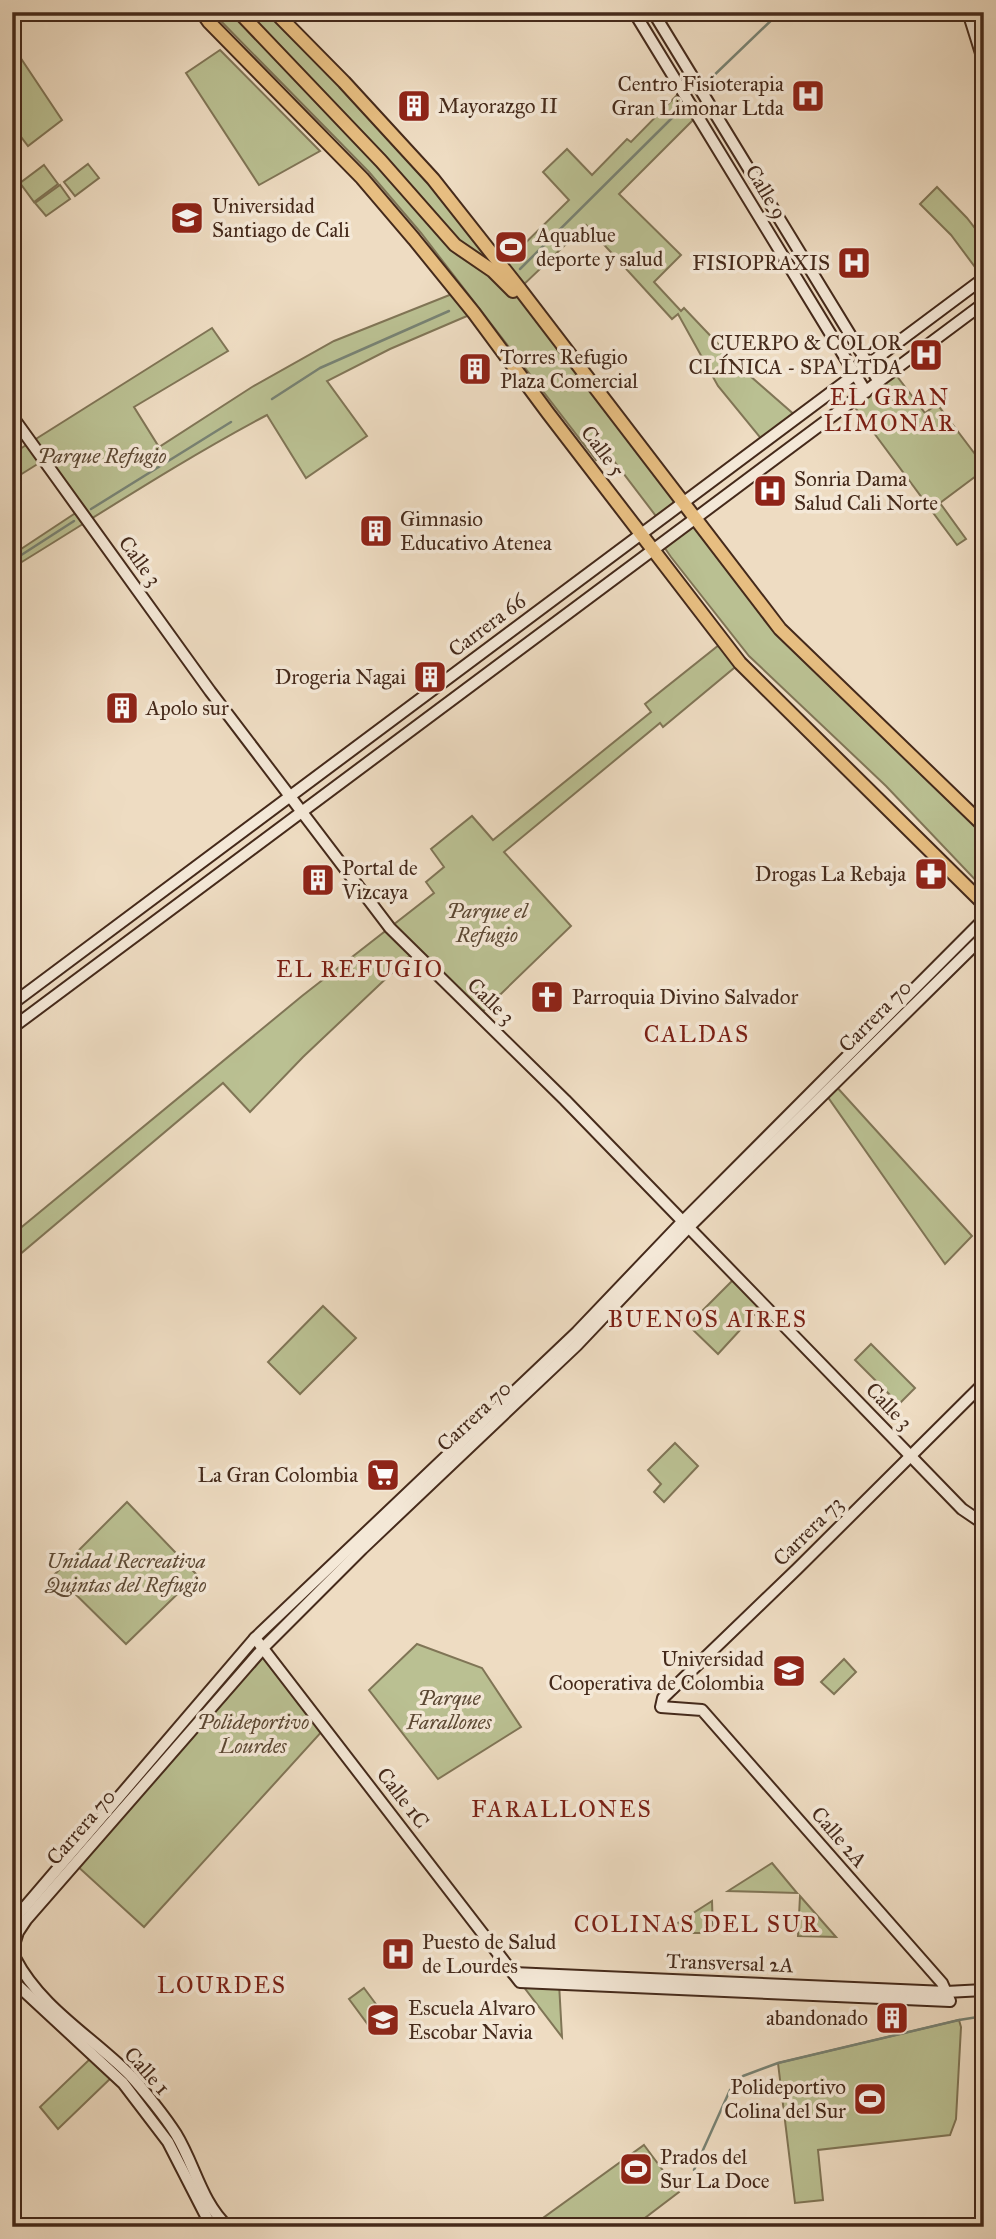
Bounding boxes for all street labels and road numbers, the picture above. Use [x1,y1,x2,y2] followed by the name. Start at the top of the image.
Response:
[740,160,792,224] street label: Calle 9
[575,420,631,482] street label: Calle 5
[113,531,167,591] street label: Calle 3
[443,587,532,663] street label: Carrera 66
[462,972,520,1030] street label: Calle 3
[833,974,917,1058] street label: Carrera 70
[431,1375,517,1457] street label: Carrera 70
[860,1377,918,1435] street label: Calle 3
[768,1491,848,1571] street label: Carrera 73
[371,1762,435,1834] street label: Calle 1C
[41,1784,121,1870] street label: Carrera 70
[805,1801,873,1873] street label: Calle 2A
[666,1948,794,1978] street label: Transversal 2A
[119,2041,175,2101] street label: Calle 1

